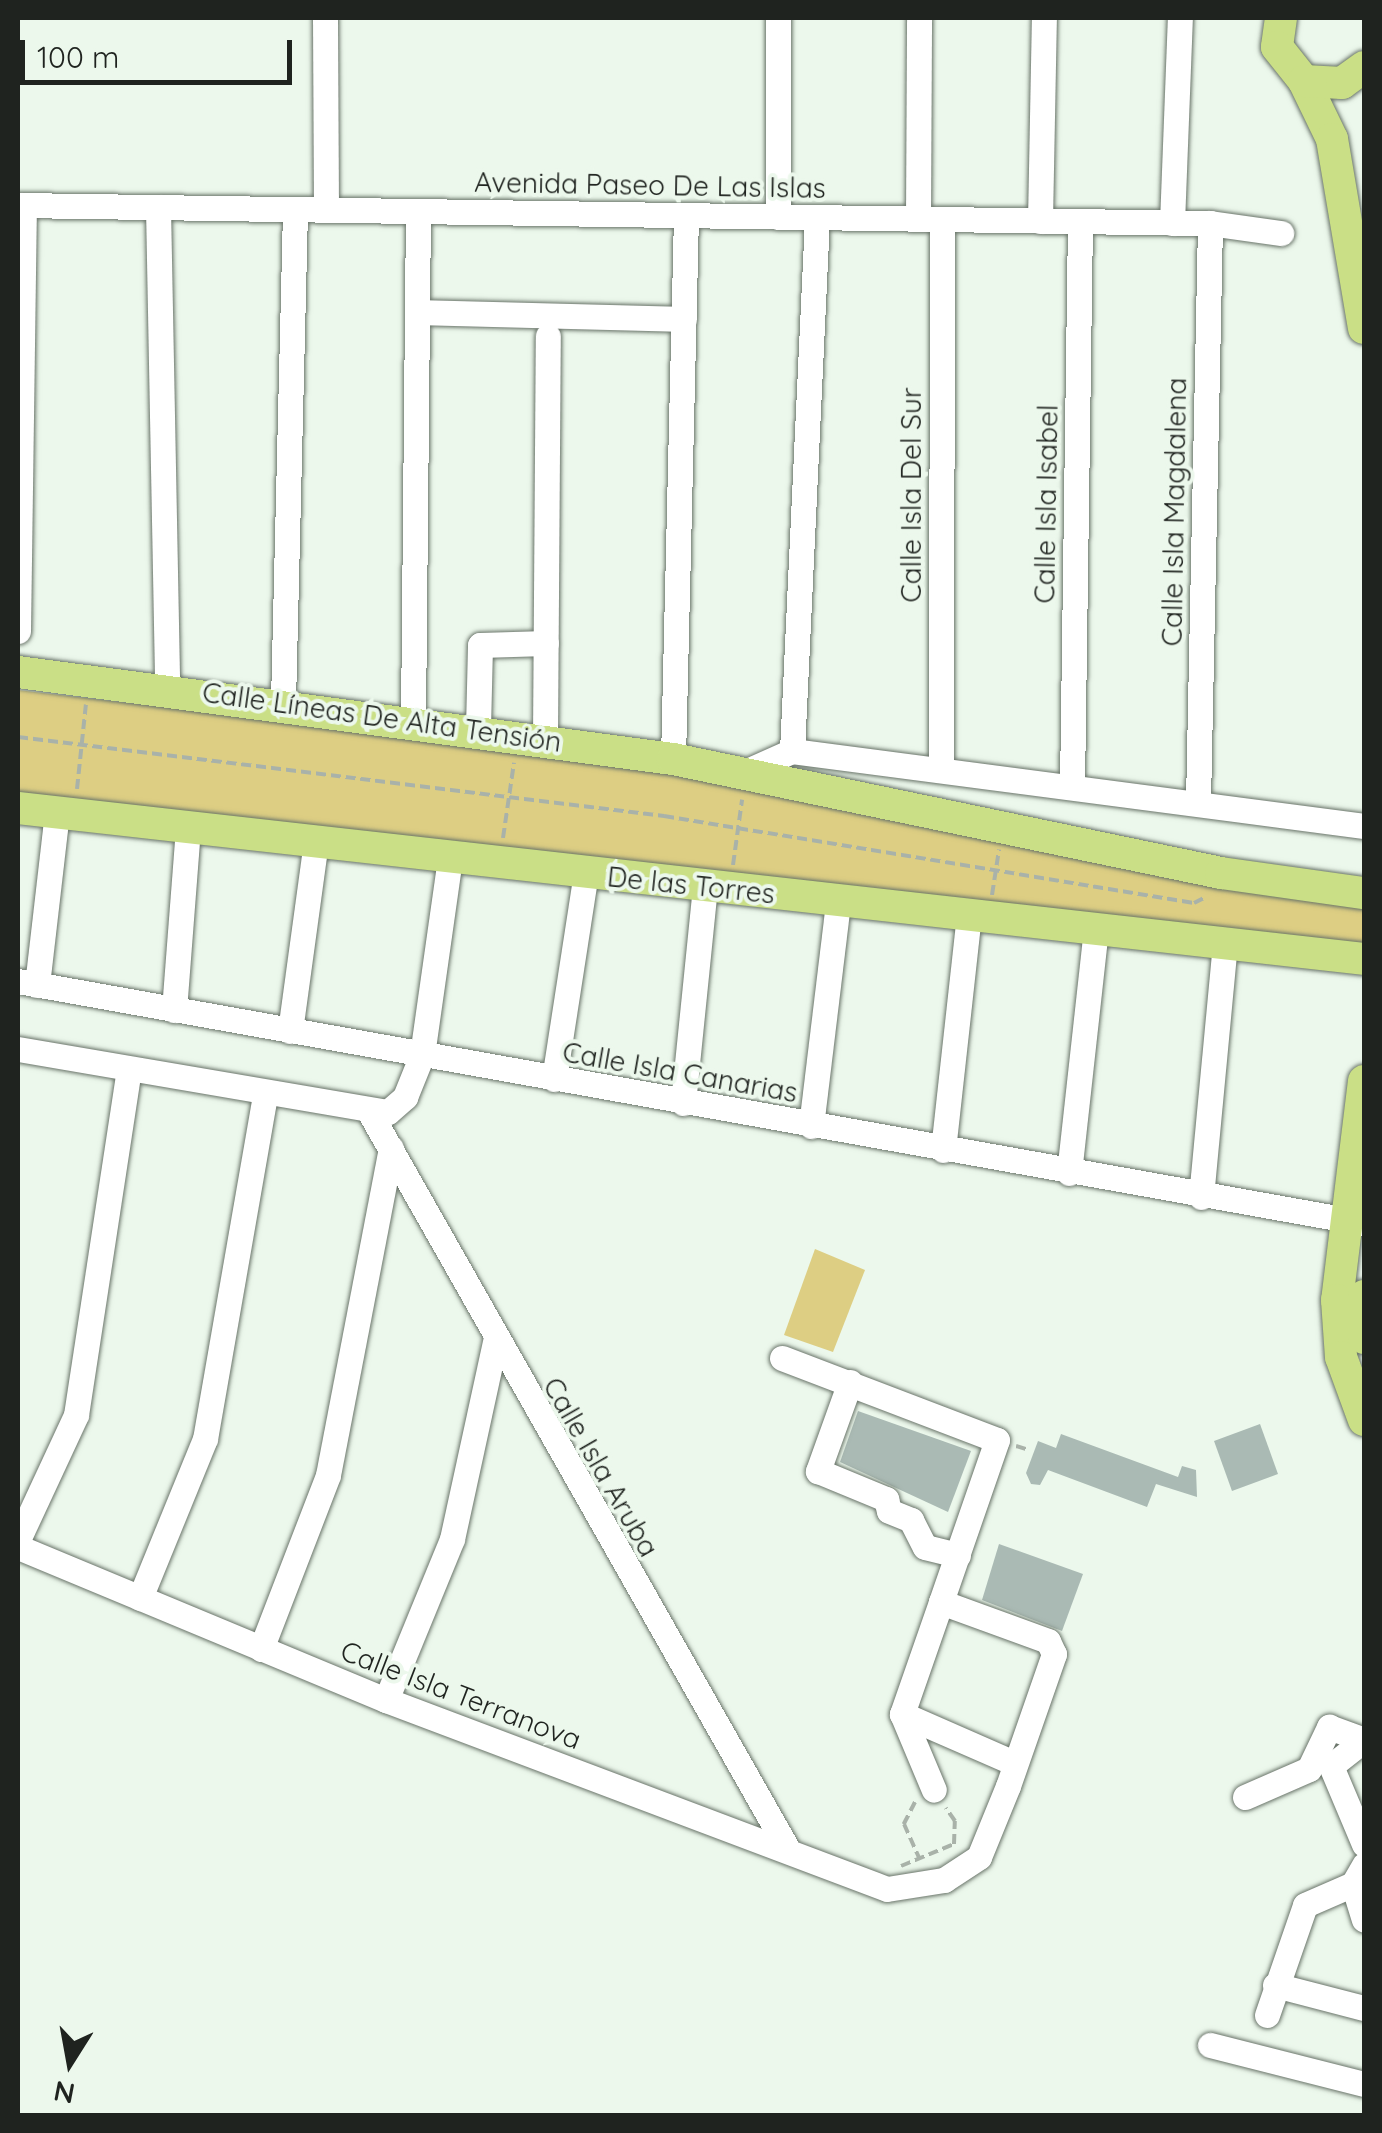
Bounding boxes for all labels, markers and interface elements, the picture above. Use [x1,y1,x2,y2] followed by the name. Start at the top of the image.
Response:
[25,20,298,82] scale bar
[37,38,119,76] text: 100 m
[474,165,826,205] street label: Avenida Paseo De Las Islas
[1155,377,1193,647] street label: Calle Isla Magdalena
[894,387,928,603] street label: Calle Isla Del Sur
[1027,404,1065,604] street label: Calle Isla Isabel
[200,675,564,759] street label: Calle Líneas De Alta Tensión
[606,859,776,911] street label: De las Torres
[560,1035,800,1109] street label: Calle Isla Canarias
[536,1371,666,1563] street label: Calle Isla Aruba
[336,1634,586,1756] street label: Calle Isla Terranova
[20,2013,120,2113] north arrow
[51,2074,78,2112] text: N

